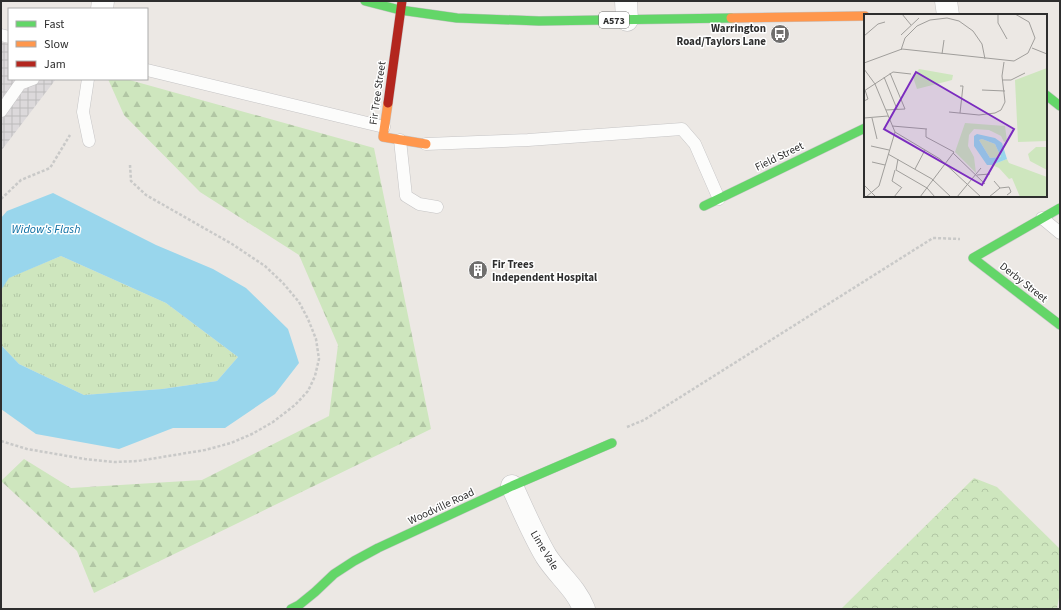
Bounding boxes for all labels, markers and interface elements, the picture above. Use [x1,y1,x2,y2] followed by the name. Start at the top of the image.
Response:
[8,8,148,80] legend
[599,12,629,28] road number: A573
[864,14,1047,197] inset map
[44,16,64,33] text: Fast
[677,21,766,49] place label: Warrington Road/Taylors Lane
[769,23,791,45] bus stop icon: Warrington Road/Taylors Lane
[44,36,69,53] text: Slow
[44,56,66,73] text: Jam
[366,60,389,126] street label: Fir Tree Street
[752,138,806,175] street label: Field Street
[12,221,80,238] water label: Widow's Flash
[492,257,598,285] place label: Fir Trees Independent Hospital
[467,259,489,281] building icon: Fir Trees Independent Hospital
[997,259,1051,306] street label: Derby Street
[406,485,477,528] street label: Woodville Road
[527,528,563,573] street label: Lime Vale

